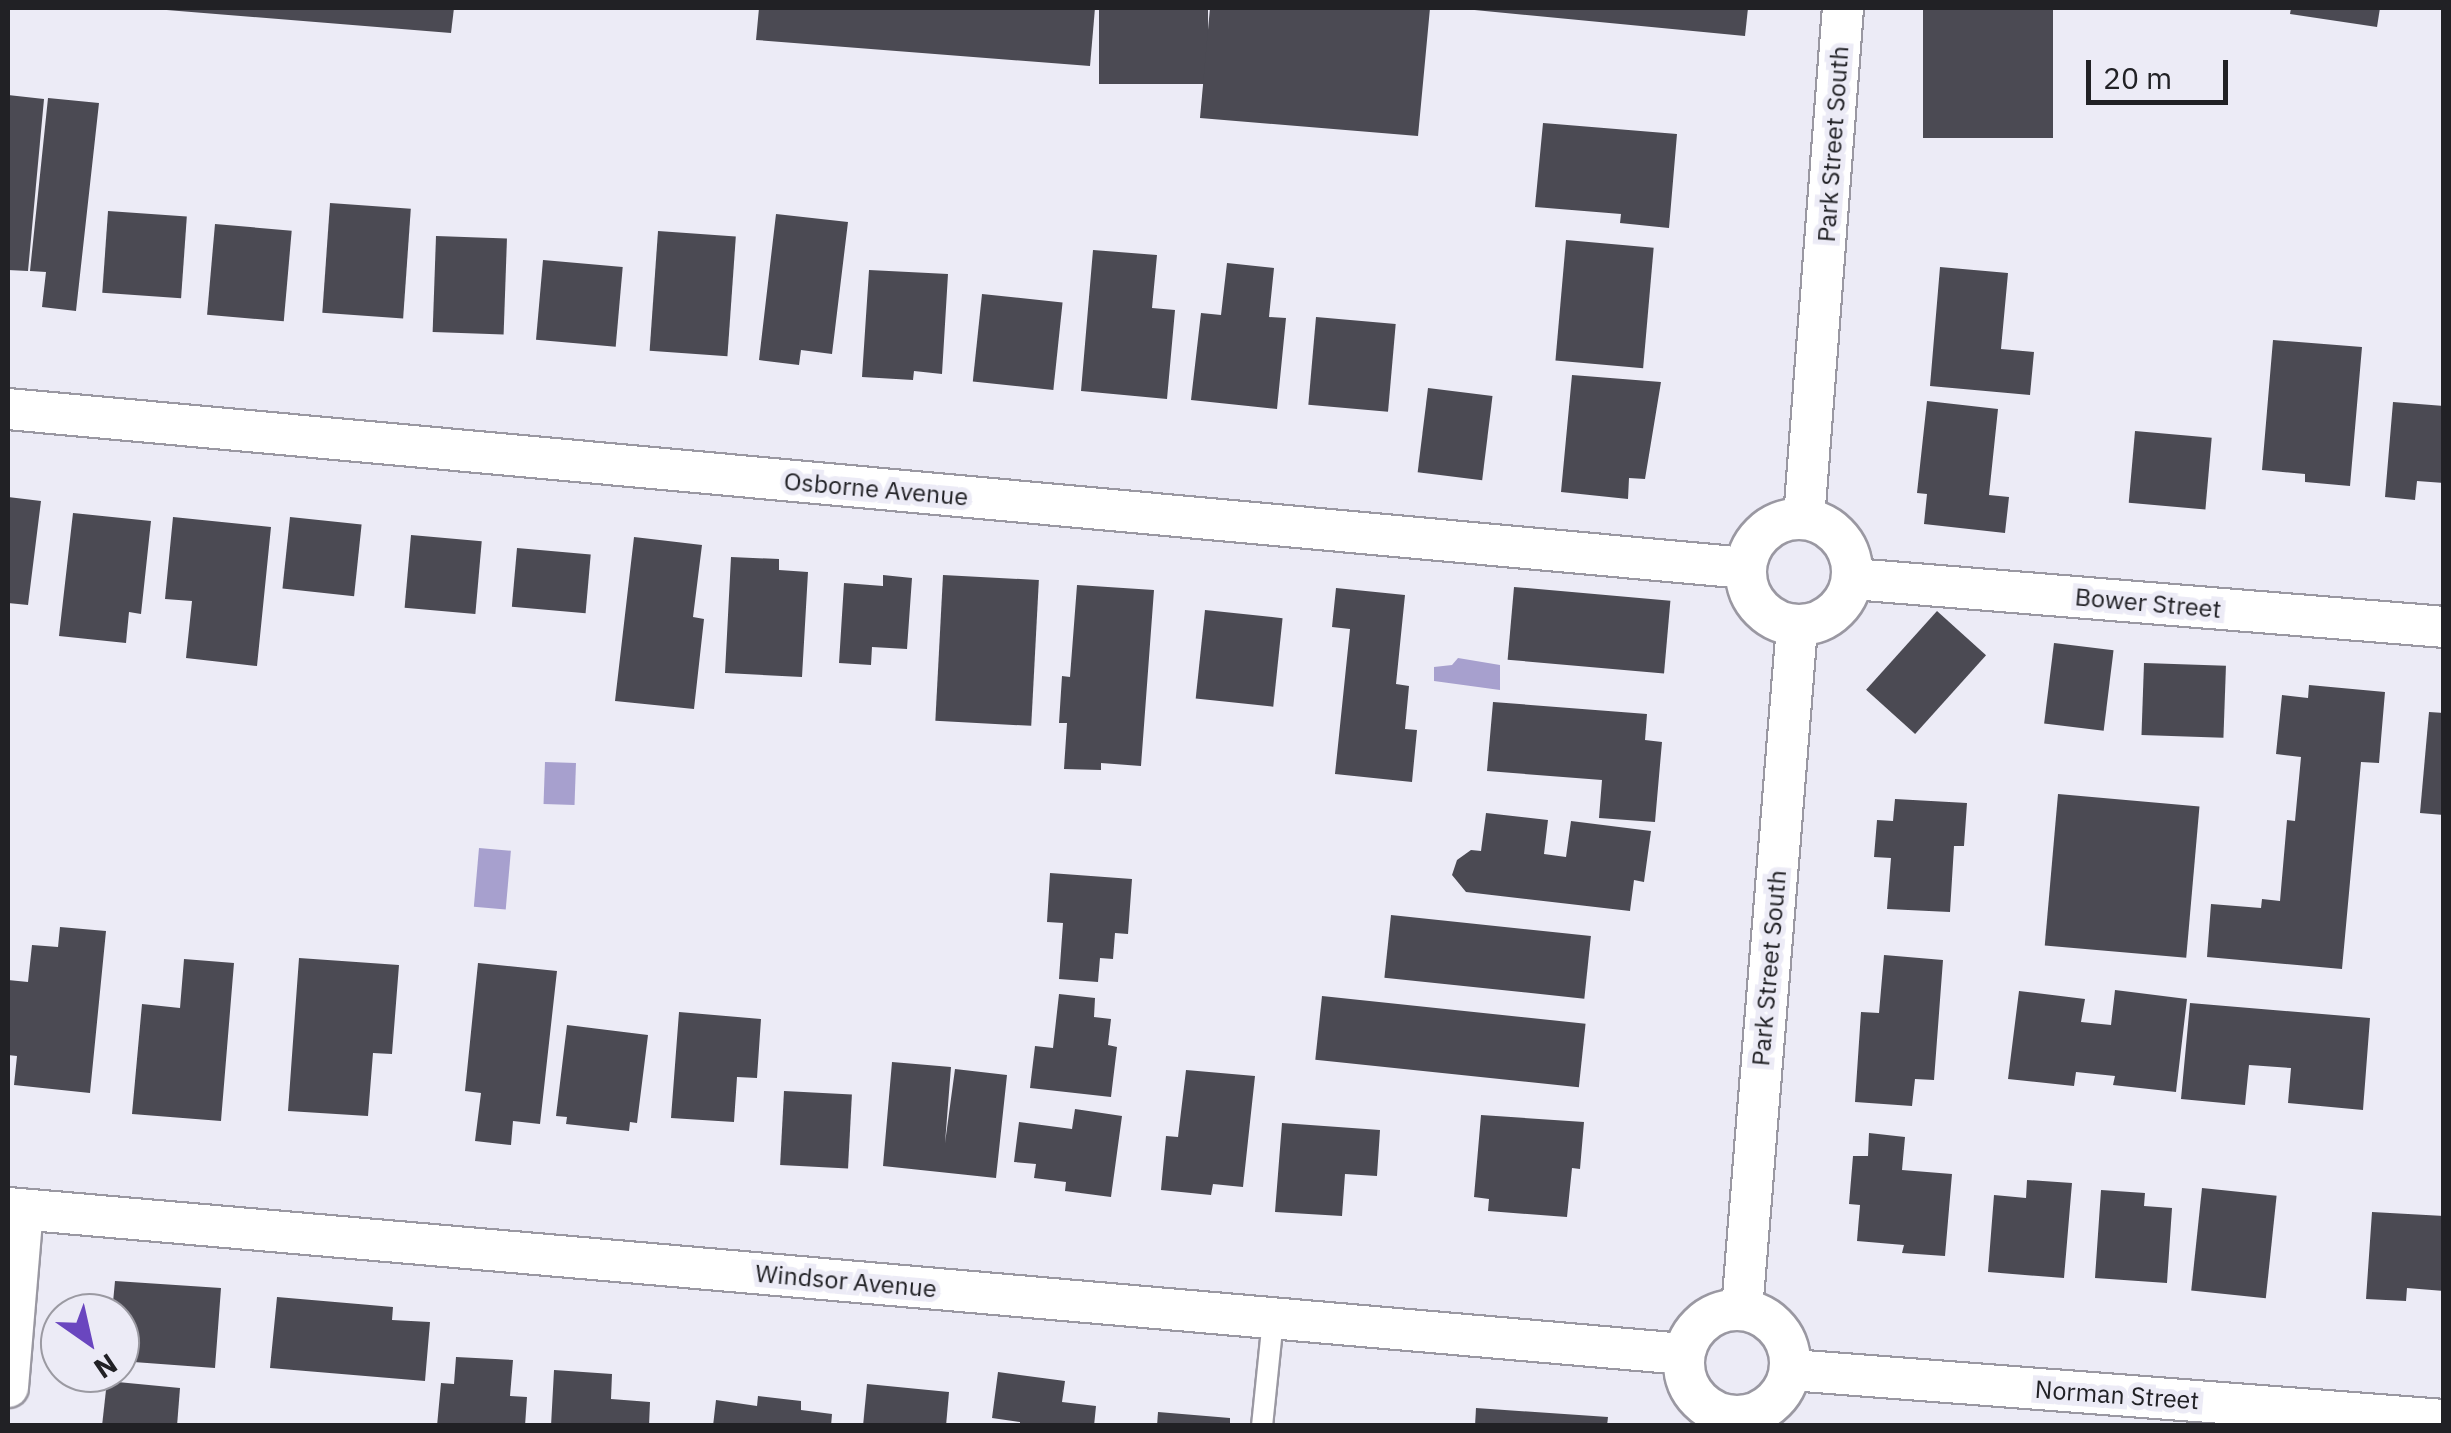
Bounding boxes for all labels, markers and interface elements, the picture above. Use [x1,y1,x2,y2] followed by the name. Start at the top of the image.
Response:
[2091,40,2234,102] scale bar
[1811,45,1855,243] street label: Park Street South
[2103,58,2172,97] text: 20 m
[783,466,969,512] street label: Osborne Avenue
[2074,582,2222,624] street label: Bower Street
[1745,869,1793,1067] street label: Park Street South
[754,1258,938,1304] street label: Windsor Avenue
[40,1293,140,1393] north arrow
[87,1346,125,1388] text: N
[2034,1374,2200,1416] street label: Norman Street

